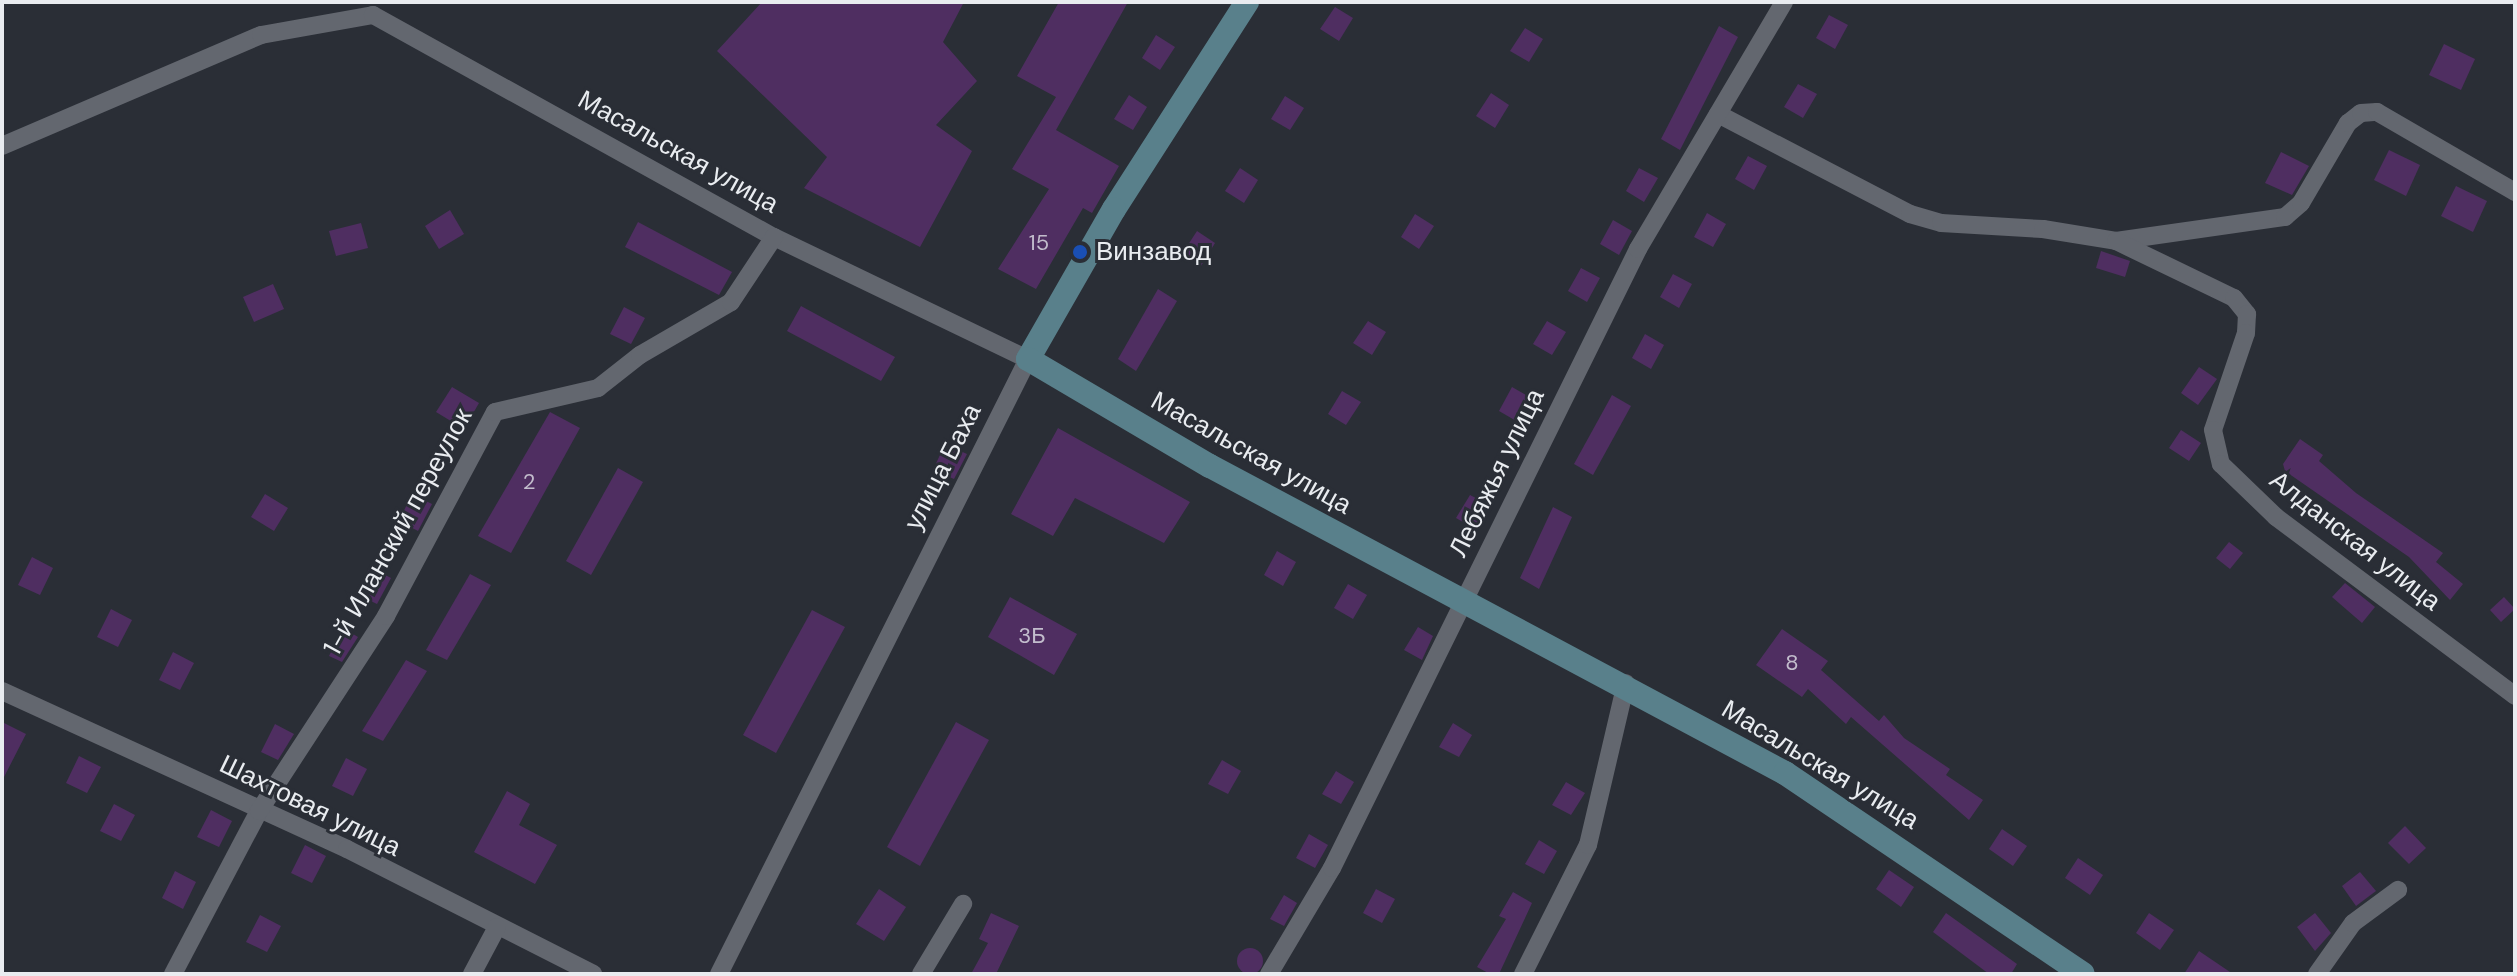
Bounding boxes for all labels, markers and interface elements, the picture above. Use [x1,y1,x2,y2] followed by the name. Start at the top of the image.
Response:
[572,84,784,220] street label: Масальская улица
[1029,230,1049,256] house number: 15
[1096,236,1211,268] place label: Винзавод
[1071,243,1089,261] marker: Винзавод
[1443,384,1551,562] street label: Лебяжья улица
[1145,385,1357,521] street label: Масальская улица
[898,399,988,535] street label: улица Баха
[317,403,479,661] street label: 1-й Иланский переулок
[2263,465,2447,617] street label: Алданская улица
[523,469,535,495] house number: 2
[1018,623,1046,649] house number: 3Б
[1785,650,1799,676] house number: 8
[1716,694,1924,836] street label: Масальская улица
[214,749,406,863] street label: Шахтовая улица

